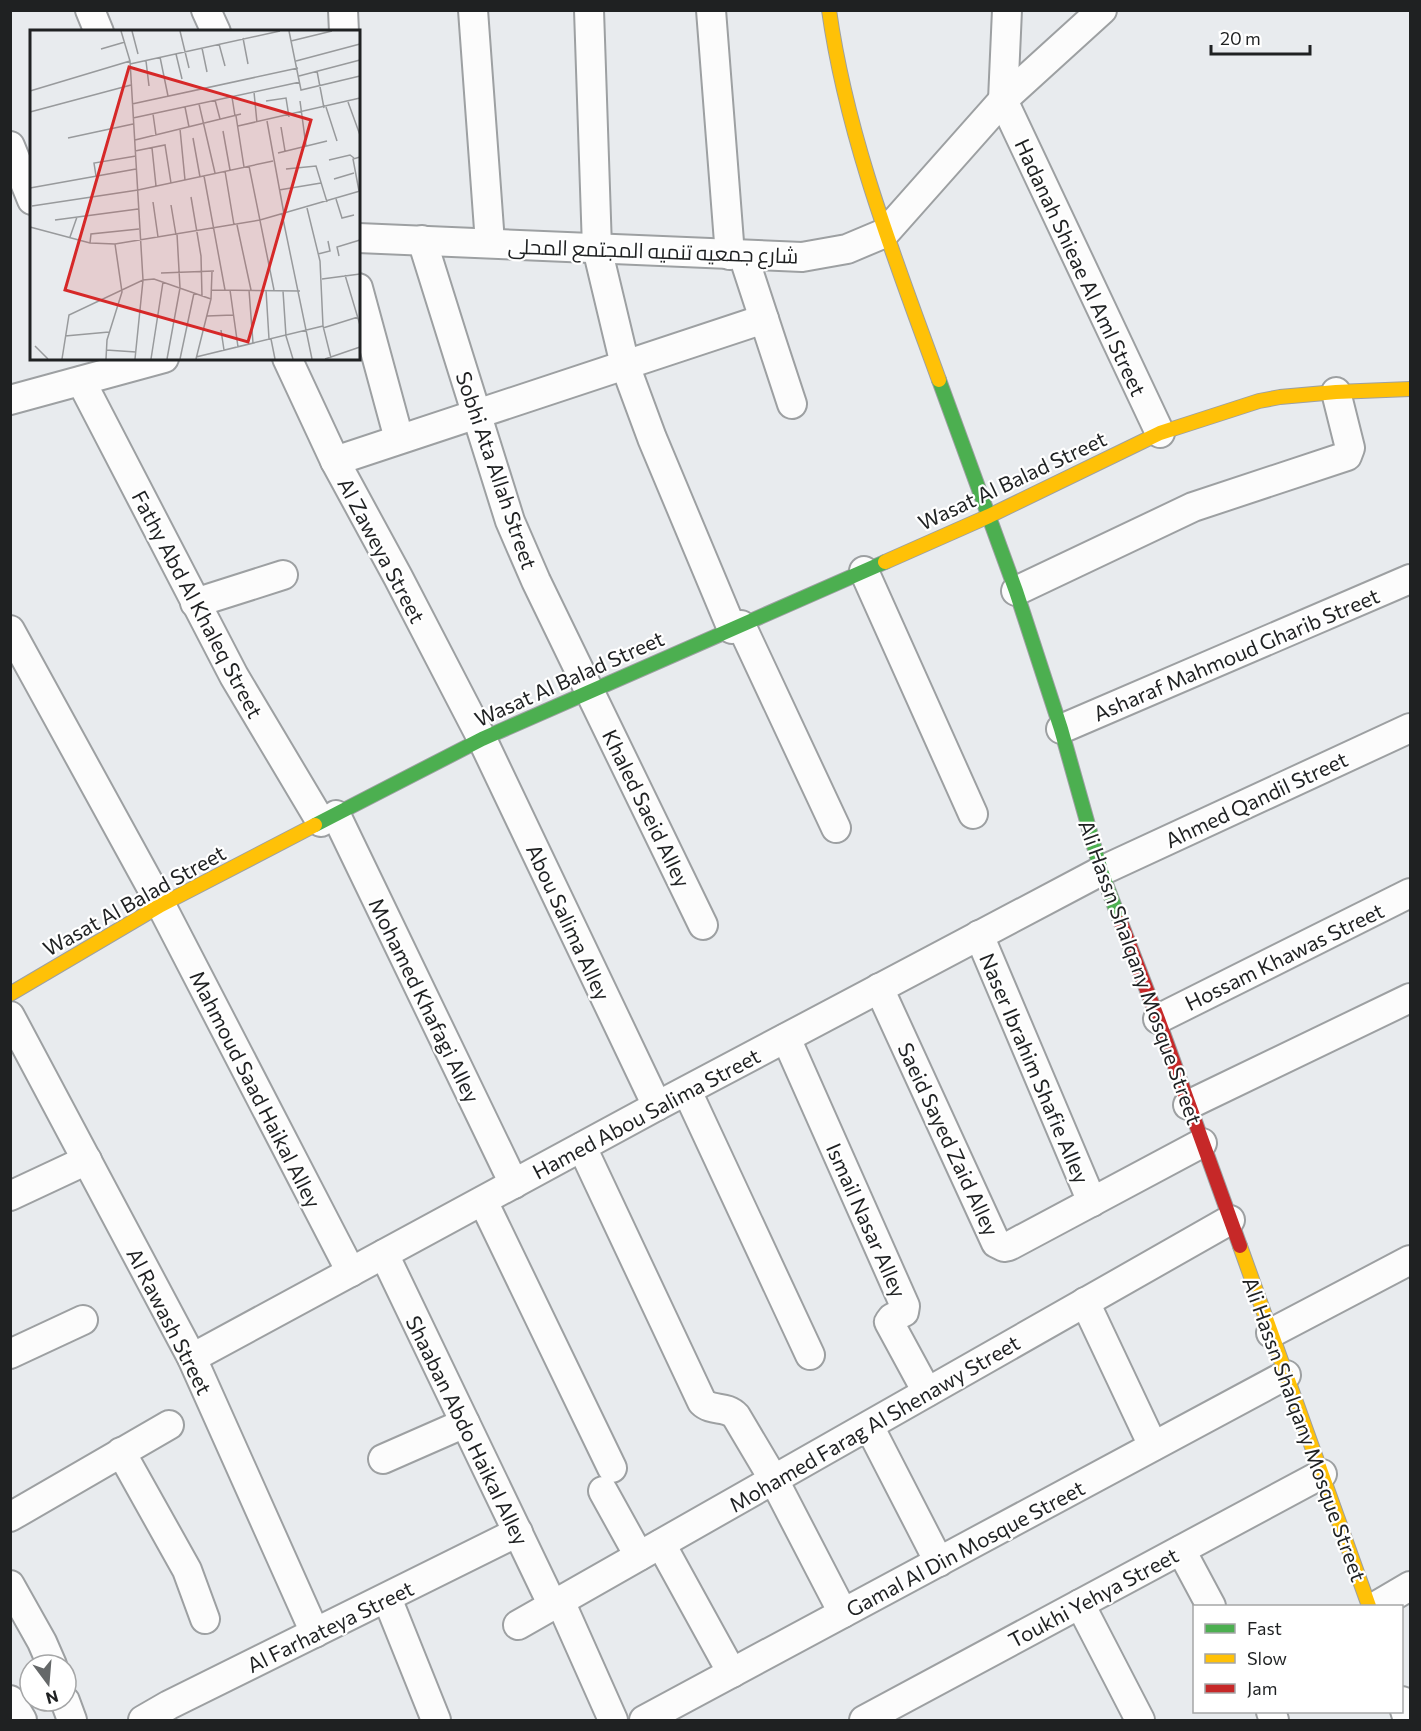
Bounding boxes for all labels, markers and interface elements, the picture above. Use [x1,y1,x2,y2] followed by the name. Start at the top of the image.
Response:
[1211,18,1310,56] scale bar
[1220,27,1261,49] text: 20 m
[30,30,360,360] inset map
[1010,134,1152,400] street label: Hadanah Shieae Al Aml Street
[507,232,799,271] street label: شارع جمعيه تنميه المجتمع المحلى
[451,368,543,572] street label: Sobhi Ata Allah Street
[914,425,1110,535] street label: Wasat Al Balad Street
[333,473,431,627] street label: Al Zaweya Street
[127,486,269,722] street label: Fathy Abd Al Khaleq Street
[1089,582,1383,726] street label: Asharaf Mahmoud Gharib Street
[470,625,668,731] street label: Wasat Al Balad Street
[598,725,696,891] street label: Khaled Saeid Alley
[1161,746,1351,852] street label: Ahmed Qandil Street
[1074,816,1208,1128] street label: Ali Hassn Shalqany Mosque Street
[38,839,230,961] street label: Wasat Al Balad Street
[522,840,616,1004] street label: Abou Salima Alley
[364,893,486,1107] street label: Mohamed Khafagi Alley
[1181,897,1387,1015] street label: Hossam Khawas Street
[975,949,1095,1187] street label: Naser Ibrahim Shafie Alley
[185,966,327,1212] street label: Mahmoud Saad Haikal Alley
[893,1038,1005,1240] street label: Saeid Sayed Zaid Alley
[528,1042,764,1184] street label: Hamed Abou Salima Street
[822,1139,912,1301] street label: Ismail Nasar Alley
[122,1244,218,1398] street label: Al Rawash Street
[1238,1273,1372,1585] street label: Ali Hassn Shalqany Mosque Street
[402,1311,535,1549] street label: Shaaban Abdo Haikal Alley
[724,1329,1024,1517] street label: Mohamed Farag Al Shenawy Street
[842,1474,1088,1622] street label: Gamal Al Din Mosque Street
[1004,1542,1182,1652] street label: Toukhi Yehya Street
[243,1575,417,1677] street label: Al Farhateya Street
[1193,1605,1403,1713] legend
[1247,1617,1282,1639] text: Fast
[1247,1647,1287,1669] text: Slow
[18,1653,78,1713] north arrow
[1247,1677,1277,1699] text: Jam
[44,1687,61,1709] text: N

